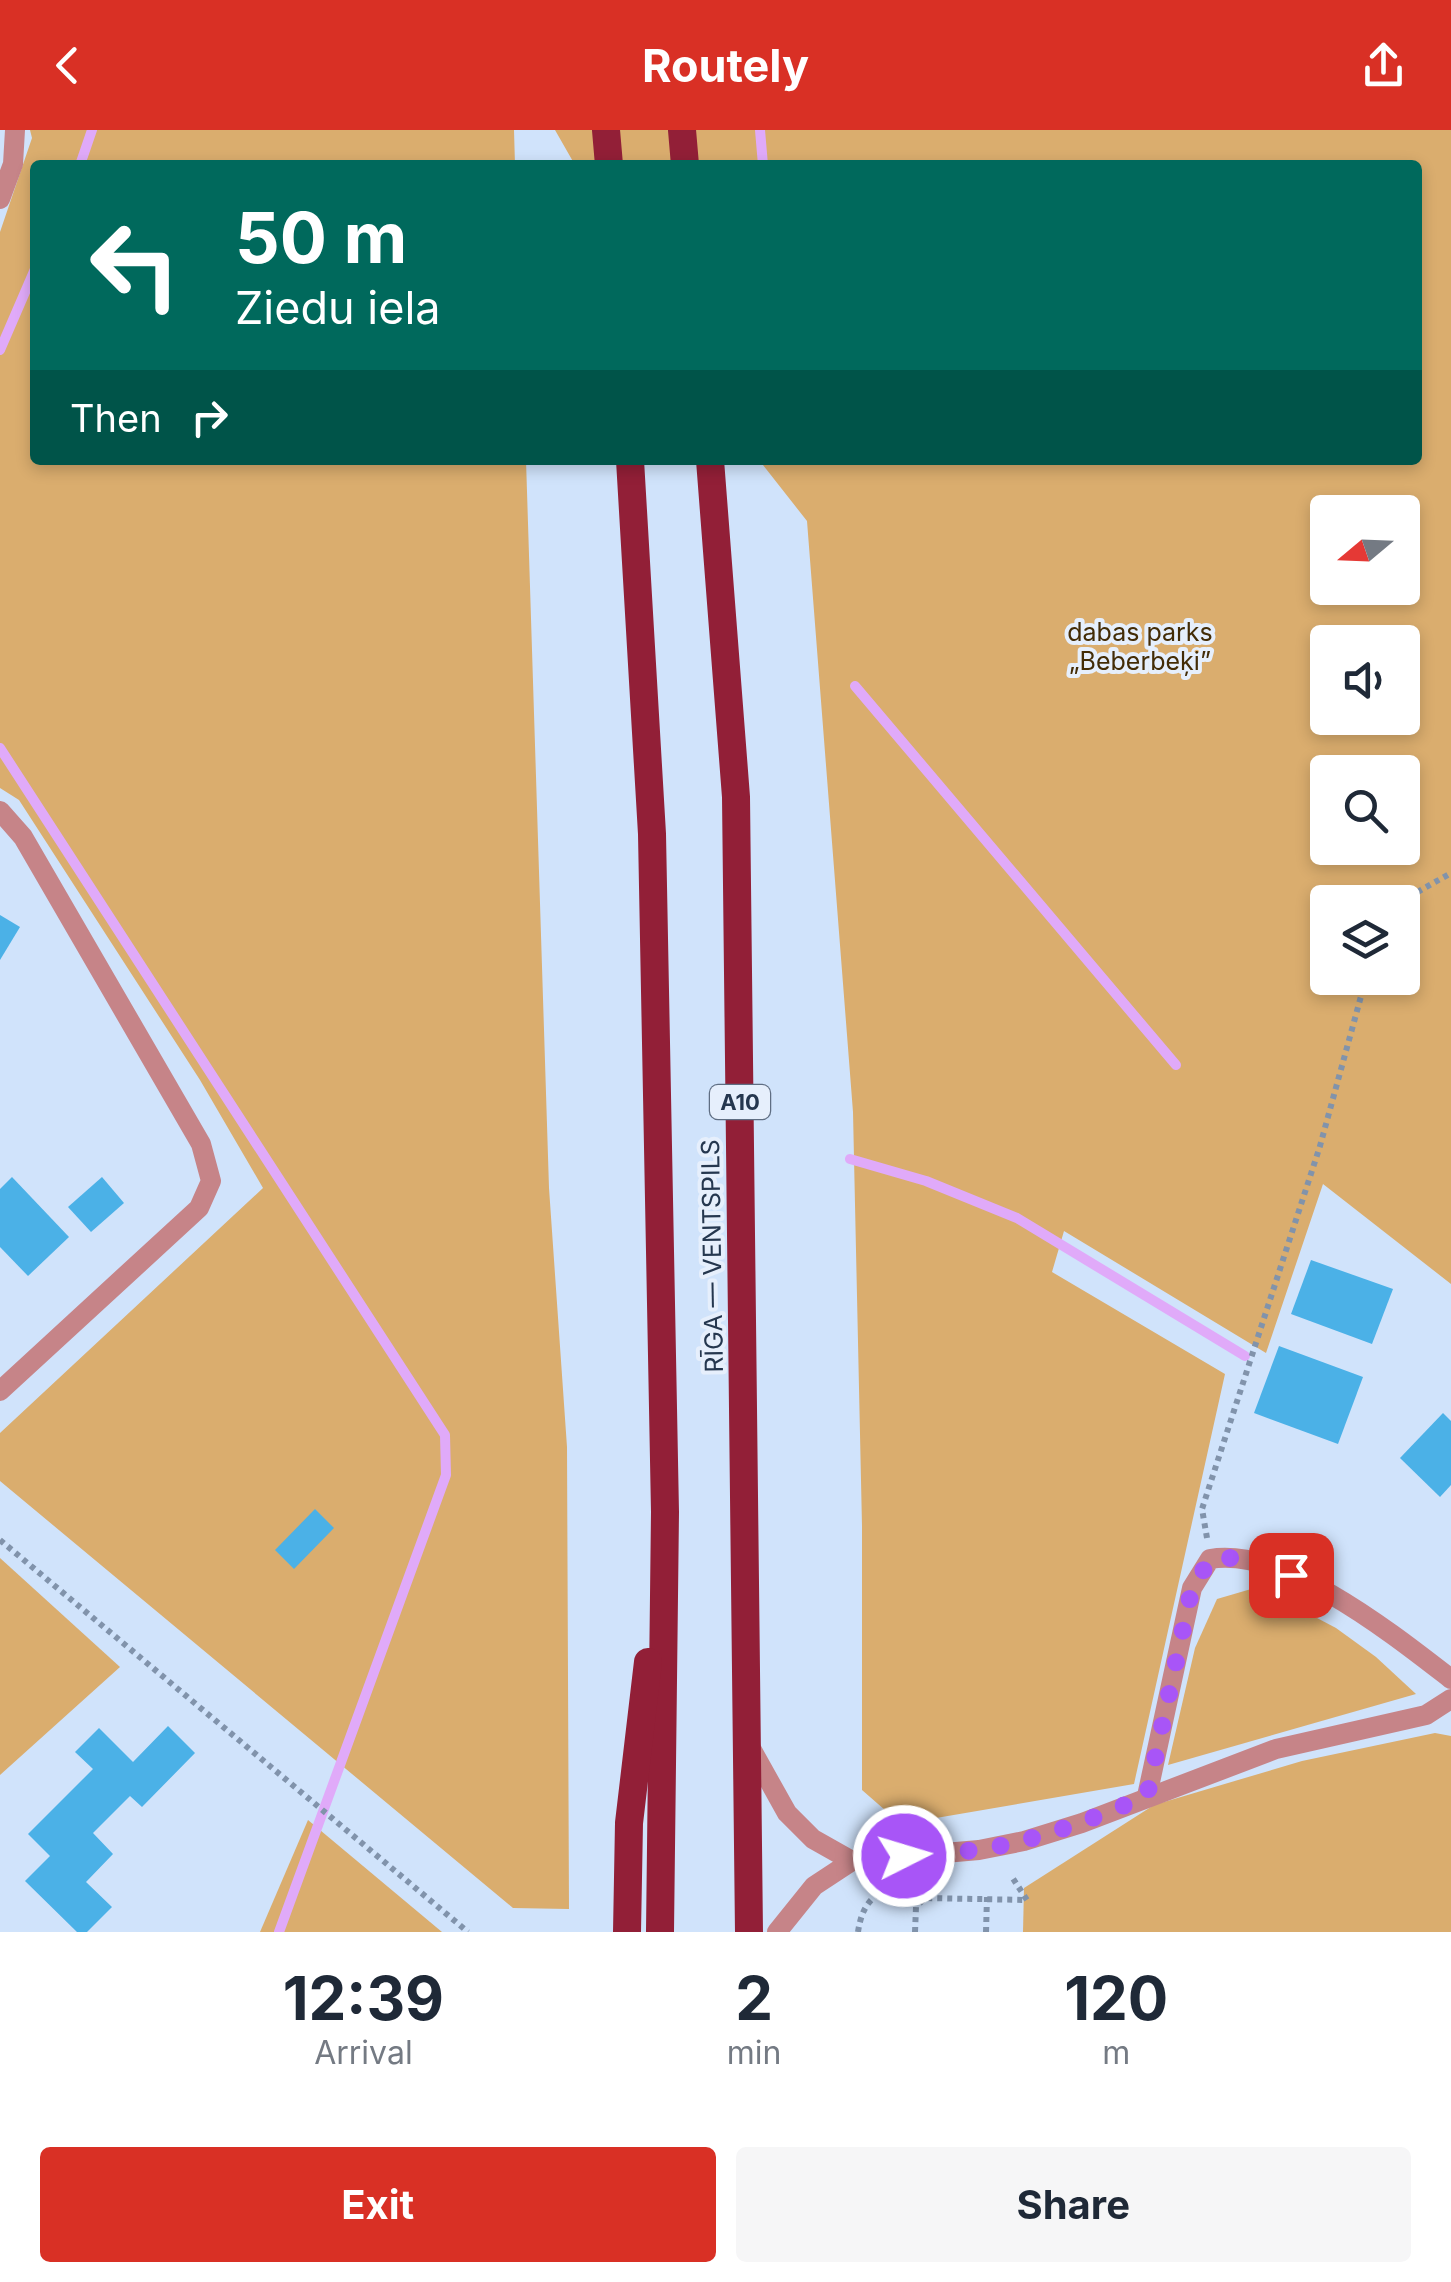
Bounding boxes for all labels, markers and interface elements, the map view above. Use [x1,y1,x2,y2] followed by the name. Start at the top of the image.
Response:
[40,38,95,93] icon: back
[642,38,809,93] text: Routely
[1356,38,1411,93] icon: share
[235,195,407,280] text: 50 m
[70,200,200,330] icon: left
[235,280,441,335] text: Ziedu iela
[182,390,237,445] icon: right
[70,395,162,441] text: Then
[1310,495,1420,605] north arrow
[1310,495,1420,995] map controls
[1067,617,1213,677] park label: dabas parks „Beberbeķi”
[1310,625,1420,735] button: sound
[1310,755,1420,865] button: search
[1310,885,1420,995] button: layers
[710,1085,770,1119] road number: A10
[695,1139,729,1373] street label: RĪGA — VENTSPILS
[1249,1533,1334,1618] pin
[1264,1548,1319,1603] icon: arrive
[852,1804,956,1908] position arrow
[283,1962,444,2034] text: 12:39
[735,1962,773,2034] text: 2
[1064,1962,1168,2034] text: 120
[314,2033,413,2072] text: Arrival
[727,2033,781,2072] text: min
[1102,2033,1130,2072] text: m
[40,2147,716,2262] button: Exit
[736,2147,1411,2262] button: Share

